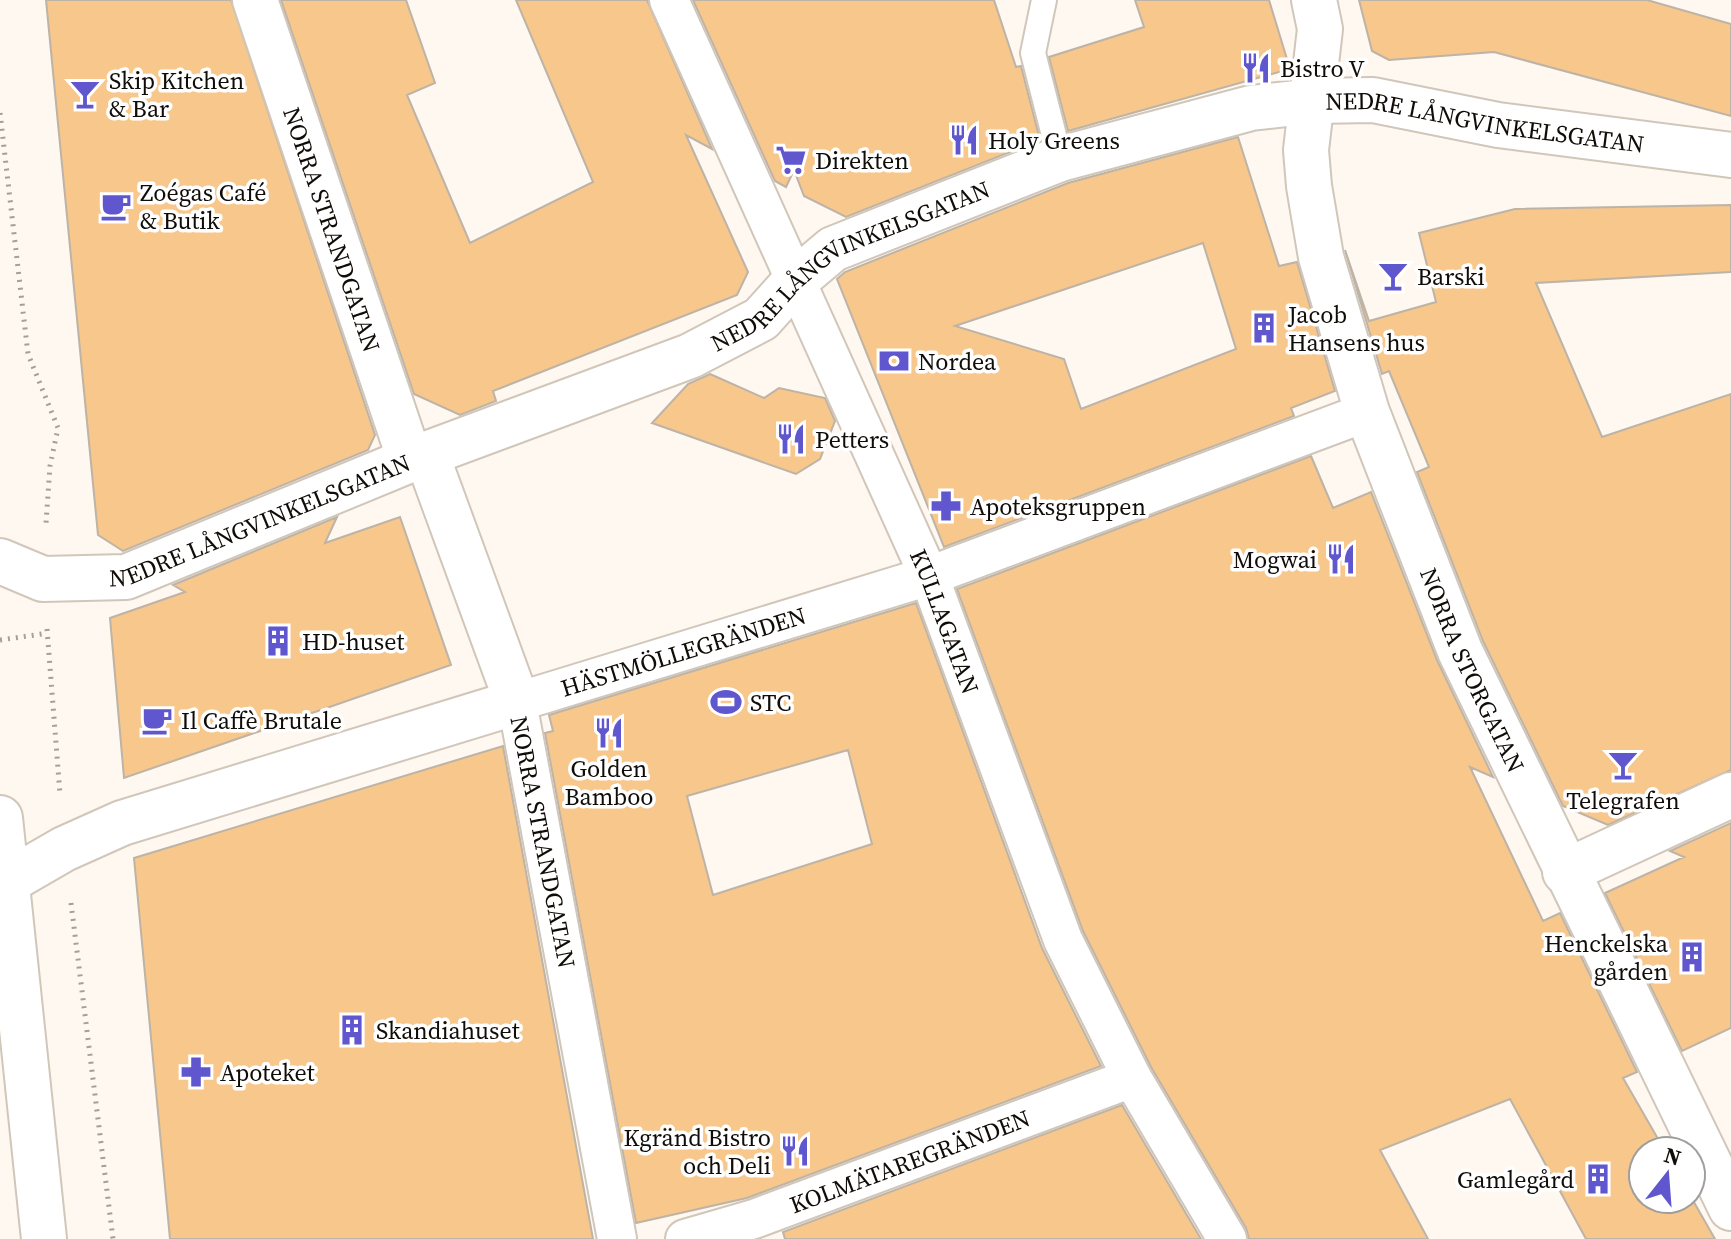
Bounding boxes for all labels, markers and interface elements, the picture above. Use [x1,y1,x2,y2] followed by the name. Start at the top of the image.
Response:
[1239,51,1273,85] restaurant icon: Bistro V
[1280,52,1365,85] place label: Bistro V
[109,64,244,125] place label: Skip Kitchen & Bar
[68,77,102,111] bar icon: Skip Kitchen & Bar
[1325,83,1646,160] street label: NEDRE LÅNGVINKELSGATAN
[276,103,389,356] street label: NORRA STRANDGATAN
[947,123,981,157] restaurant icon: Holy Greens
[988,124,1120,157] place label: Holy Greens
[774,143,808,177] supermarket icon: Direkten
[815,144,909,177] place label: Direkten
[705,172,994,359] street label: NEDRE LÅNGVINKELSGATAN
[140,176,267,237] place label: Zoégas Café & Butik
[99,189,133,223] cafe icon: Zoégas Café & Butik
[1376,259,1410,293] bar icon: Barski
[1417,260,1485,293] place label: Barski
[1287,298,1425,359] place label: Jacob Hansens hus
[1247,311,1281,345] building icon: Jacob Hansens hus
[877,344,911,378] bank icon: Nordea
[918,345,997,378] place label: Nordea
[774,422,808,456] restaurant icon: Petters
[815,423,889,456] place label: Petters
[109,445,415,594] street label: NEDRE LÅNGVINKELSGATAN
[929,489,963,523] pharmacy icon: Apoteksgruppen
[970,490,1146,523] place label: Apoteksgruppen
[1324,542,1358,576] restaurant icon: Mogwai
[902,543,987,698] street label: KULLAGATAN
[1233,543,1317,576] place label: Mogwai
[1413,563,1533,778] street label: NORRA STORGATAN
[557,598,810,704] street label: HÄSTMÖLLEGRÄNDEN
[261,624,295,658] building icon: HD-huset
[302,625,404,658] place label: HD-huset
[709,685,743,719] sports icon: STC
[750,686,791,719] place label: STC
[140,703,174,737] cafe icon: Il Caffè Brutale
[181,704,342,737] place label: Il Caffè Brutale
[502,713,584,971] street label: NORRA STRANDGATAN
[592,716,626,750] restaurant icon: Golden Bamboo
[1606,748,1640,782] bar icon: Telegrafen
[564,752,654,813] place label: Golden Bamboo
[1566,784,1680,817] place label: Telegrafen
[1544,927,1669,988] place label: Henckelska gården
[1675,940,1709,974] building icon: Henckelska gården
[335,1013,369,1047] building icon: Skandiahuset
[376,1014,520,1047] place label: Skandiahuset
[179,1055,213,1089] pharmacy icon: Apoteket
[220,1056,315,1089] place label: Apoteket
[785,1101,1035,1221] street label: KOLMÄTAREGRÄNDEN
[624,1121,771,1182] place label: Kgränd Bistro och Deli
[778,1134,812,1168] restaurant icon: Kgränd Bistro och Deli
[1627,1135,1707,1215] north arrow
[1661,1139,1685,1173] text: N
[1581,1162,1615,1196] building icon: Gamlegård
[1457,1163,1574,1196] place label: Gamlegård

